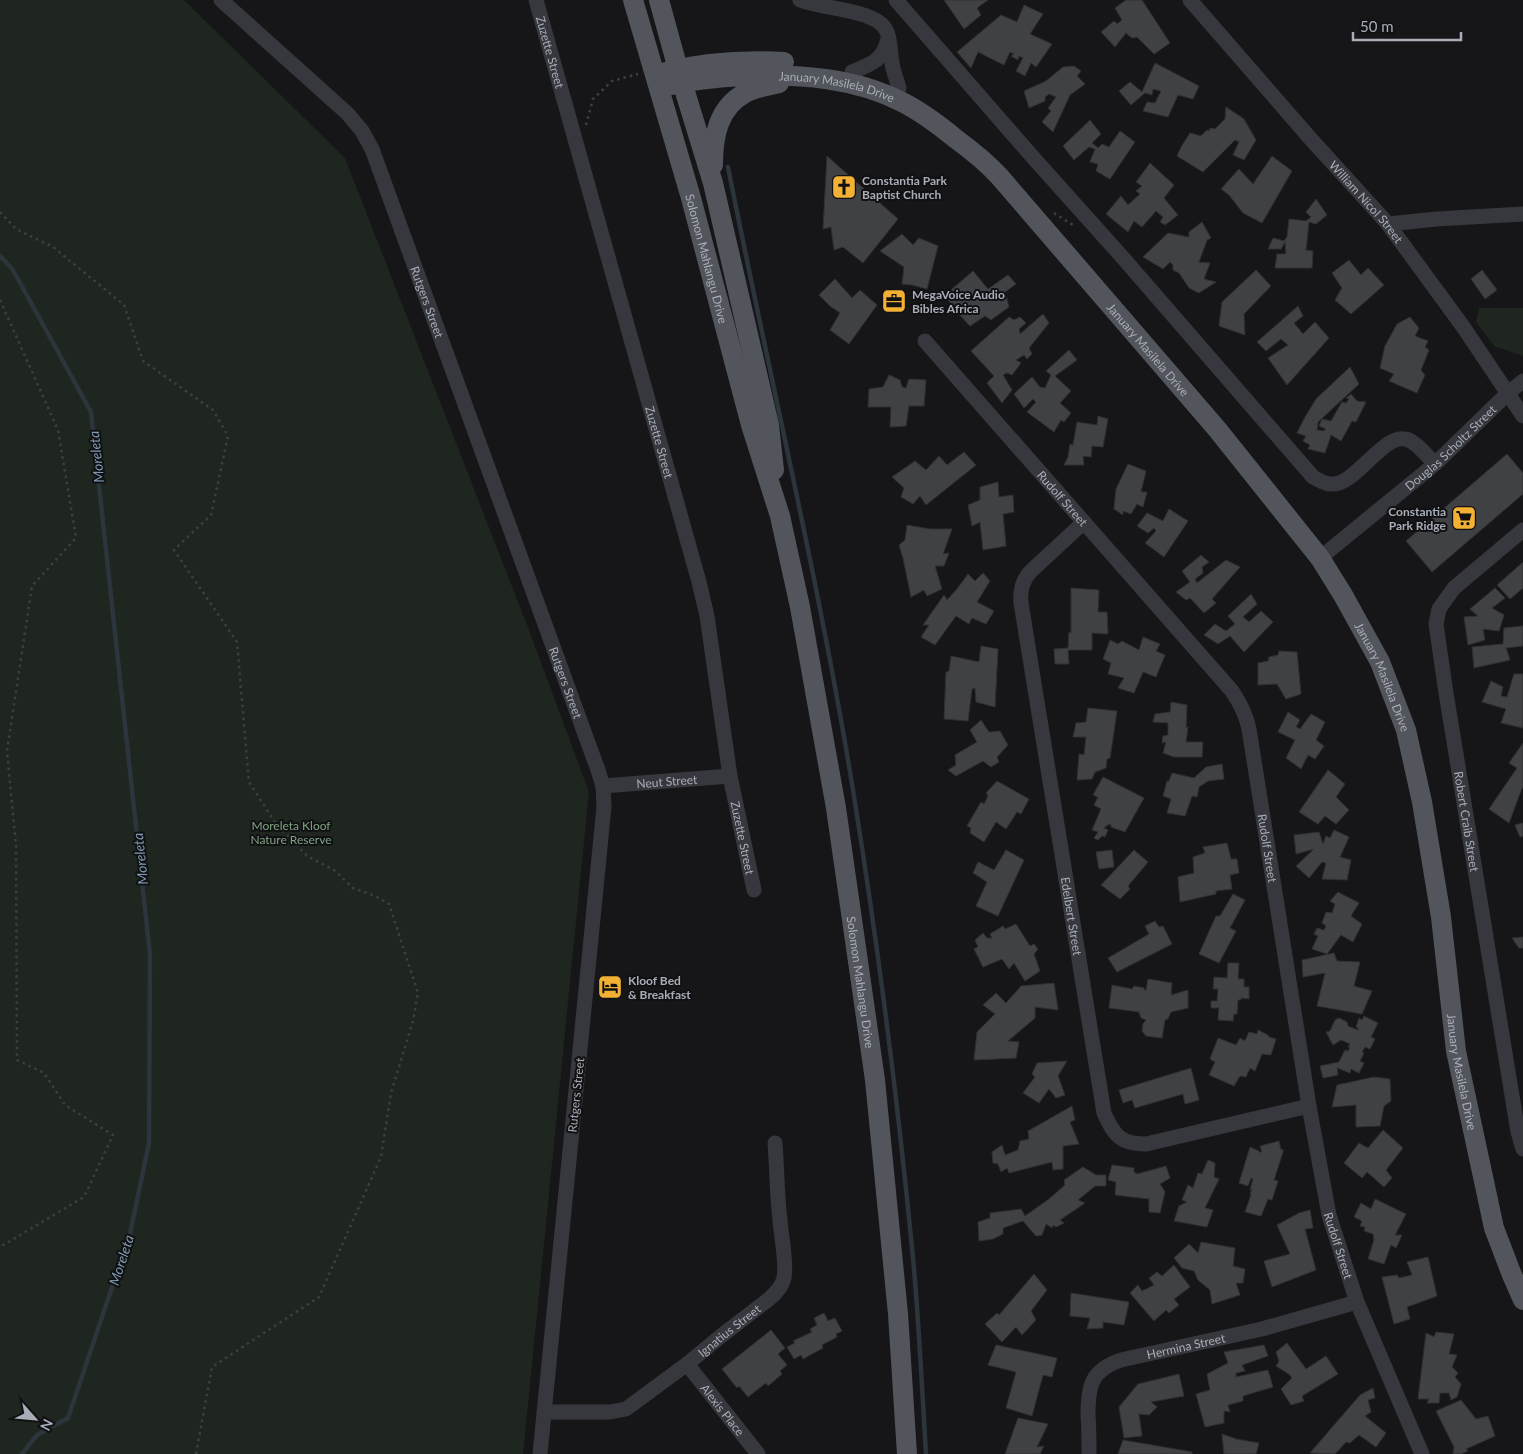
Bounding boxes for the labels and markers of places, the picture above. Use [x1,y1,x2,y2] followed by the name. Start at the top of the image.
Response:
[862,173,948,202] place label: Constantia Park Baptist Church
[831,174,857,200] church icon: Constantia Park Baptist Church
[912,287,1005,316] place label: MegaVoice Audio Bibles Africa
[881,288,907,314] office icon: MegaVoice Audio Bibles Africa
[1388,504,1447,533] place label: Constantia Park Ridge
[1451,505,1477,531] supermarket icon: Constantia Park Ridge
[628,973,691,1002] place label: Kloof Bed & Breakfast
[597,974,623,1000] hotel icon: Kloof Bed & Breakfast

